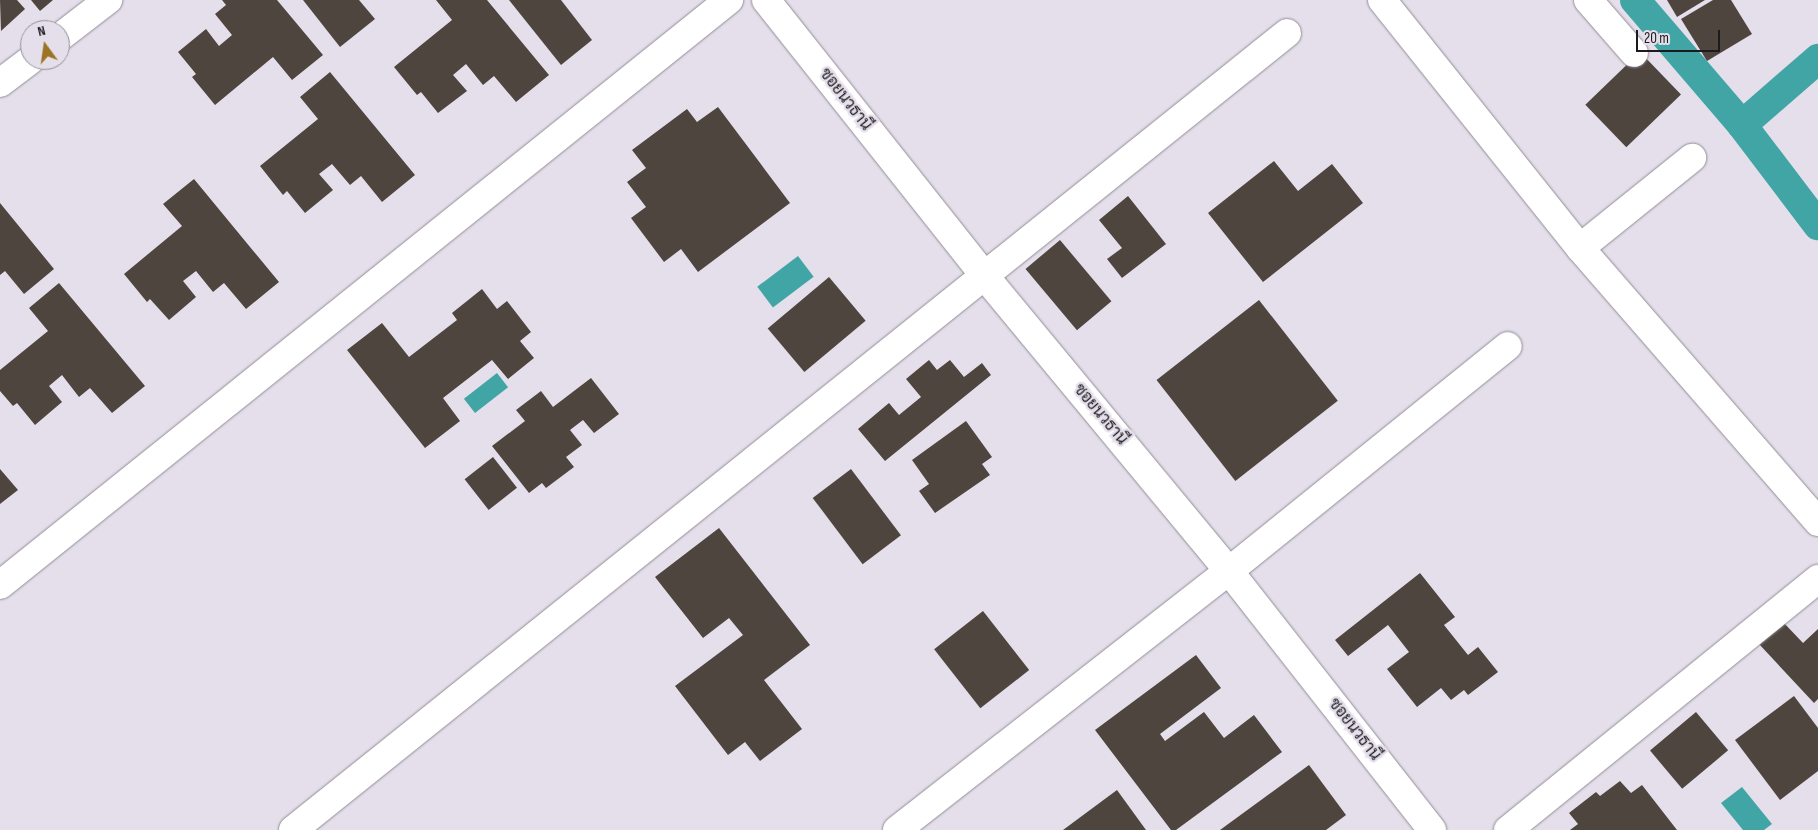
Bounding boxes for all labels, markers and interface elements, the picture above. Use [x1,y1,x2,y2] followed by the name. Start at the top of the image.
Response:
[20,20,70,70] north arrow
[1638,20,1722,52] scale bar
[36,22,47,40] text: N
[1644,29,1669,48] text: 20 m
[815,65,875,135] street label: ซอยนวธานี
[1069,381,1131,449] street label: ซอยนวธานี
[1324,695,1384,765] street label: ซอยนวธานี

